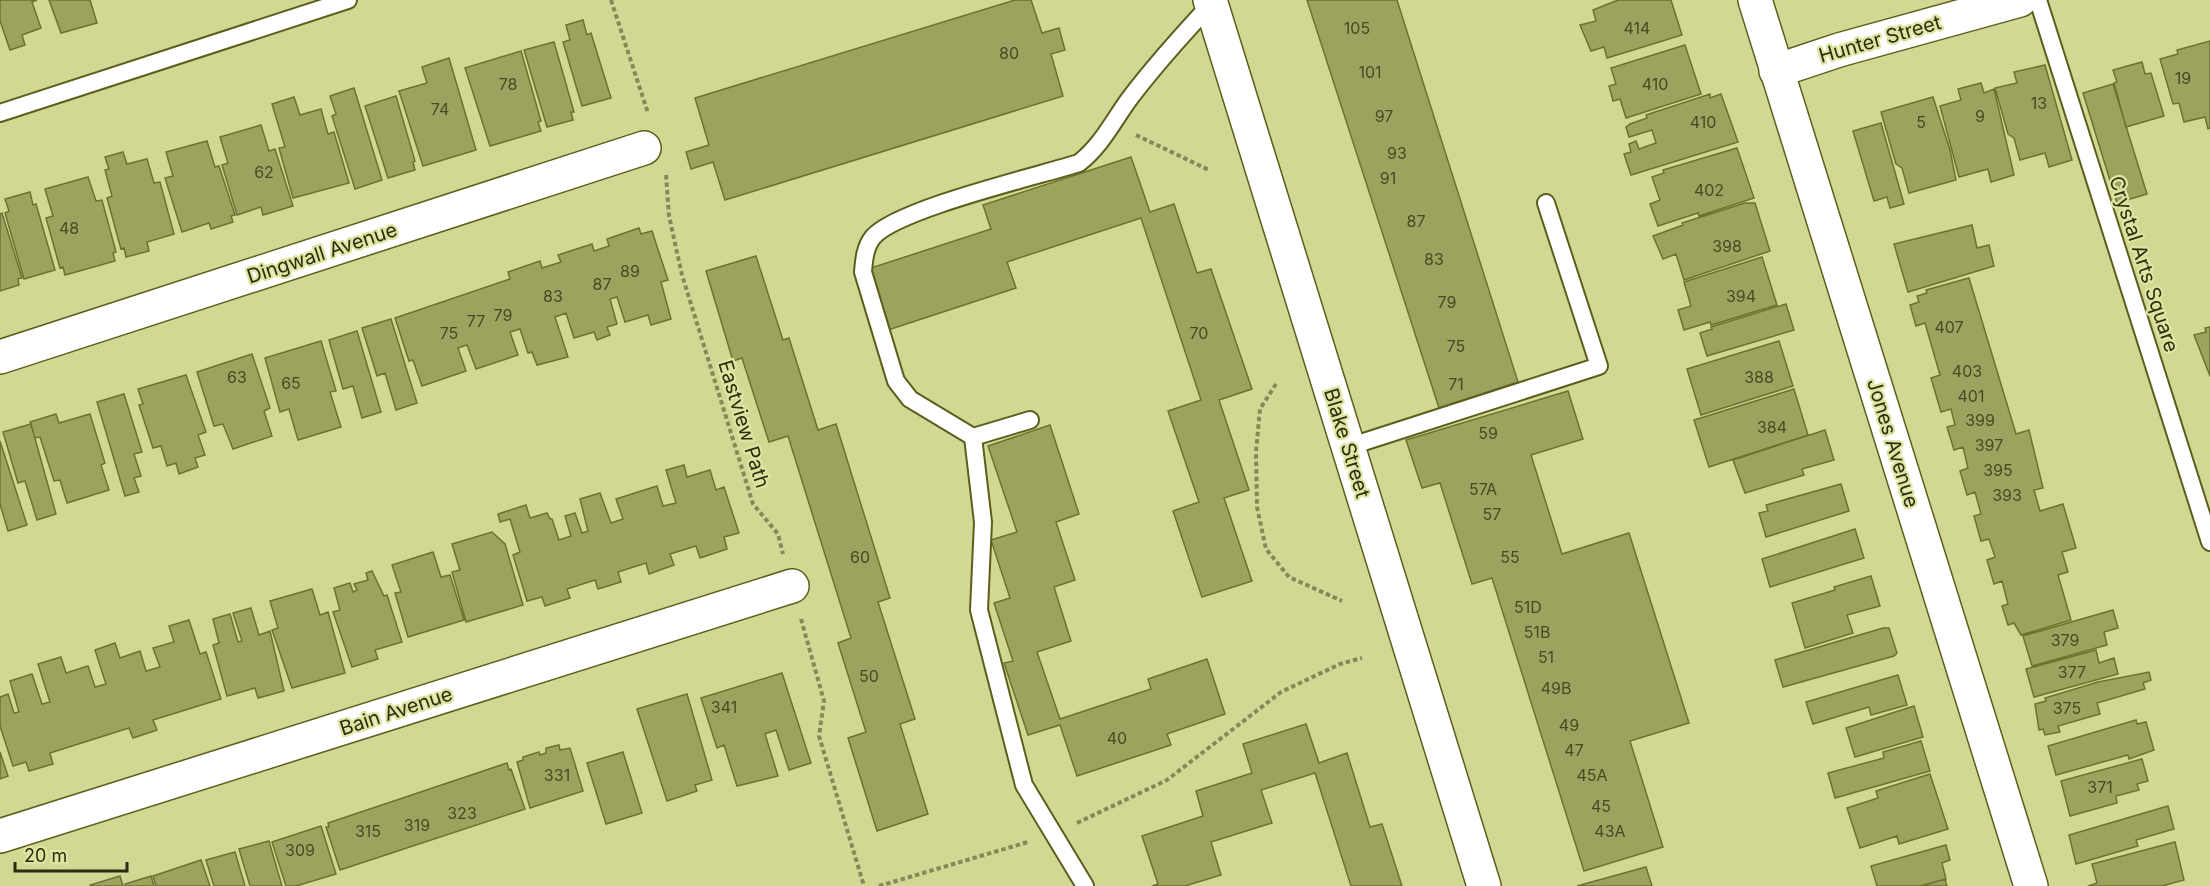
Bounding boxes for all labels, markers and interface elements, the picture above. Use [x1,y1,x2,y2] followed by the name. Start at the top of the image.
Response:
[1816,10,1944,68] street label: Hunter Street
[1344,18,1370,38] house number: 105
[1624,18,1650,38] house number: 414
[999,43,1019,63] house number: 80
[1358,62,1382,82] house number: 101
[2175,68,2191,88] house number: 19
[499,74,517,94] house number: 78
[1642,74,1668,94] house number: 410
[2031,93,2047,113] house number: 13
[431,99,449,119] house number: 74
[1375,106,1393,126] house number: 97
[1975,106,1985,126] house number: 9
[1690,112,1716,132] house number: 410
[1916,112,1926,132] house number: 5
[1387,143,1407,163] house number: 93
[254,162,274,182] house number: 62
[1380,168,1396,188] house number: 91
[2104,173,2184,355] street label: Crystal Arts Square
[1694,180,1724,200] house number: 402
[1407,211,1425,231] house number: 87
[244,217,400,289] street label: Dingwall Avenue
[59,218,79,238] house number: 48
[1712,236,1742,256] house number: 398
[1424,249,1444,269] house number: 83
[620,261,640,281] house number: 89
[593,274,611,294] house number: 87
[543,286,563,306] house number: 83
[1726,286,1756,306] house number: 394
[1438,292,1456,312] house number: 79
[494,305,512,325] house number: 79
[467,311,485,331] house number: 77
[1934,317,1964,337] house number: 407
[440,323,458,343] house number: 75
[1190,323,1208,343] house number: 70
[1447,336,1465,356] house number: 75
[713,357,775,491] street label: Eastview Path
[1952,361,1982,381] house number: 403
[227,367,247,387] house number: 63
[1744,367,1774,387] house number: 388
[281,373,301,393] house number: 65
[1448,374,1464,394] house number: 71
[1862,376,1924,510] street label: Jones Avenue
[1319,385,1375,501] street label: Blake Street
[1958,386,1984,406] house number: 401
[1965,410,1995,430] house number: 399
[1757,417,1787,437] house number: 384
[1478,423,1498,443] house number: 59
[1975,435,2003,455] house number: 397
[1983,460,2013,480] house number: 395
[1469,479,1497,499] house number: 57A
[1992,485,2022,505] house number: 393
[1483,504,1501,524] house number: 57
[850,547,870,567] house number: 60
[1500,547,1520,567] house number: 55
[1514,597,1542,617] house number: 51D
[1524,622,1550,642] house number: 51B
[2051,630,2079,650] house number: 379
[1538,647,1554,667] house number: 51
[2058,662,2086,682] house number: 377
[859,666,879,686] house number: 50
[1541,678,1571,698] house number: 49B
[337,682,455,740] street label: Bain Avenue
[711,697,737,717] house number: 341
[2053,698,2081,718] house number: 375
[1559,715,1579,735] house number: 49
[1107,728,1127,748] house number: 40
[1564,740,1584,760] house number: 47
[544,765,570,785] house number: 331
[1576,765,1608,785] house number: 45A
[2087,777,2113,797] house number: 371
[1591,796,1611,816] house number: 45
[447,803,477,823] house number: 323
[404,815,430,835] house number: 319
[355,821,381,841] house number: 315
[1594,821,1626,841] house number: 43A
[15,835,128,873] scale bar
[285,840,315,860] house number: 309
[24,845,67,866] text: 20 m

